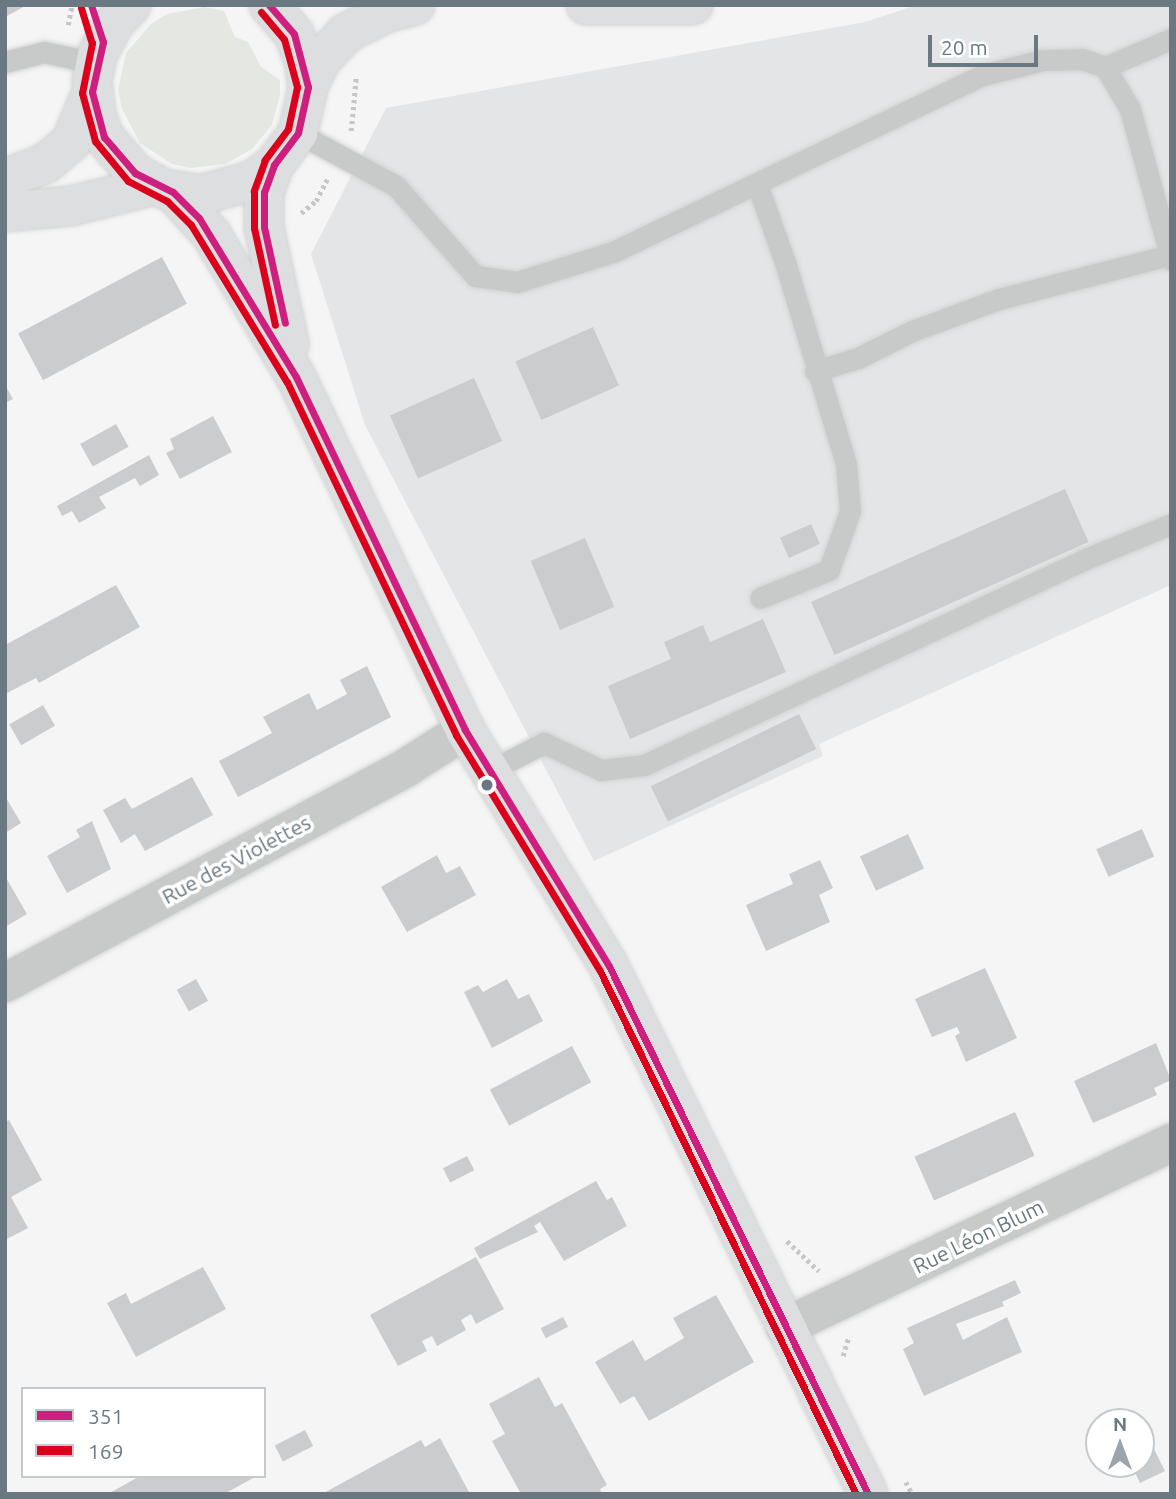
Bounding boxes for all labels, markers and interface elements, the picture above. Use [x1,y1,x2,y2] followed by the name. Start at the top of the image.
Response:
[931,21,1041,65] scale bar
[941,35,988,59] text: 20 m
[480,778,494,792] unlabelled marker
[157,809,315,909] street label: Rue des Violettes
[909,1194,1047,1278] street label: Rue Léon Blum
[21,1387,266,1478] legend
[88,1404,124,1428] text: 351
[1085,1408,1155,1478] north arrow
[1113,1413,1127,1435] text: N
[88,1439,124,1463] text: 169

